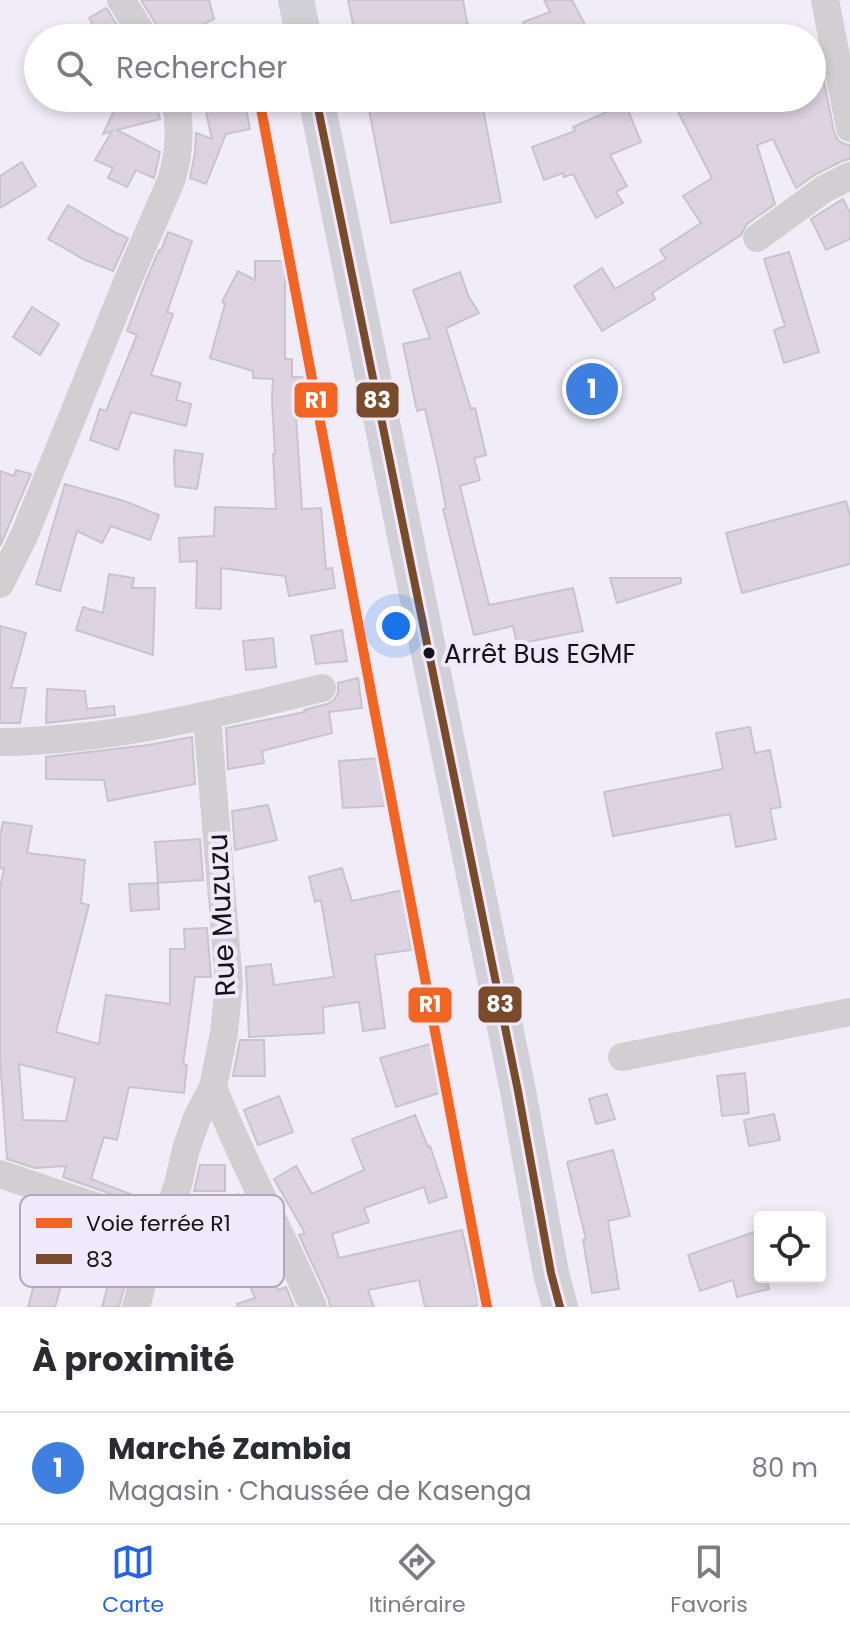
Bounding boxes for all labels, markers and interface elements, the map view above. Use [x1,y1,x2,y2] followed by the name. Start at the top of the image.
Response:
[24,24,826,112] search box
[52,46,96,90] icon: search
[116,46,287,89] text: Rechercher
[566,359,618,419] pin: 1
[293,381,339,419] line badge: R1
[355,381,400,419] line badge: 83
[305,385,327,416] text: R1
[363,385,391,416] text: 83
[376,606,416,646] your location
[444,636,636,672] place label: Arrêt Bus EGMF
[421,645,437,661] marker: Arrêt Bus EGMF
[198,832,245,997] street label: Rue Muzuzu
[477,985,523,1024] line badge: 83
[407,986,453,1024] line badge: R1
[419,989,441,1020] text: R1
[486,989,514,1020] text: 83
[20,1195,284,1287] legend
[86,1208,231,1239] text: Voie ferrée R1
[754,1211,826,1283] map controls
[754,1211,826,1283] button: locate
[86,1244,113,1275] text: 83
[32,1335,234,1383] text: À proximité
[108,1427,352,1470] text: Marché Zambia
[53,1450,63,1486] text: 1
[752,1450,818,1486] text: 80 m
[108,1473,532,1509] text: Magasin · Chaussée de Kasenga
[102,1540,164,1621] tab: Carte
[369,1540,466,1621] tab: Itinéraire
[670,1540,748,1621] tab: Favoris

